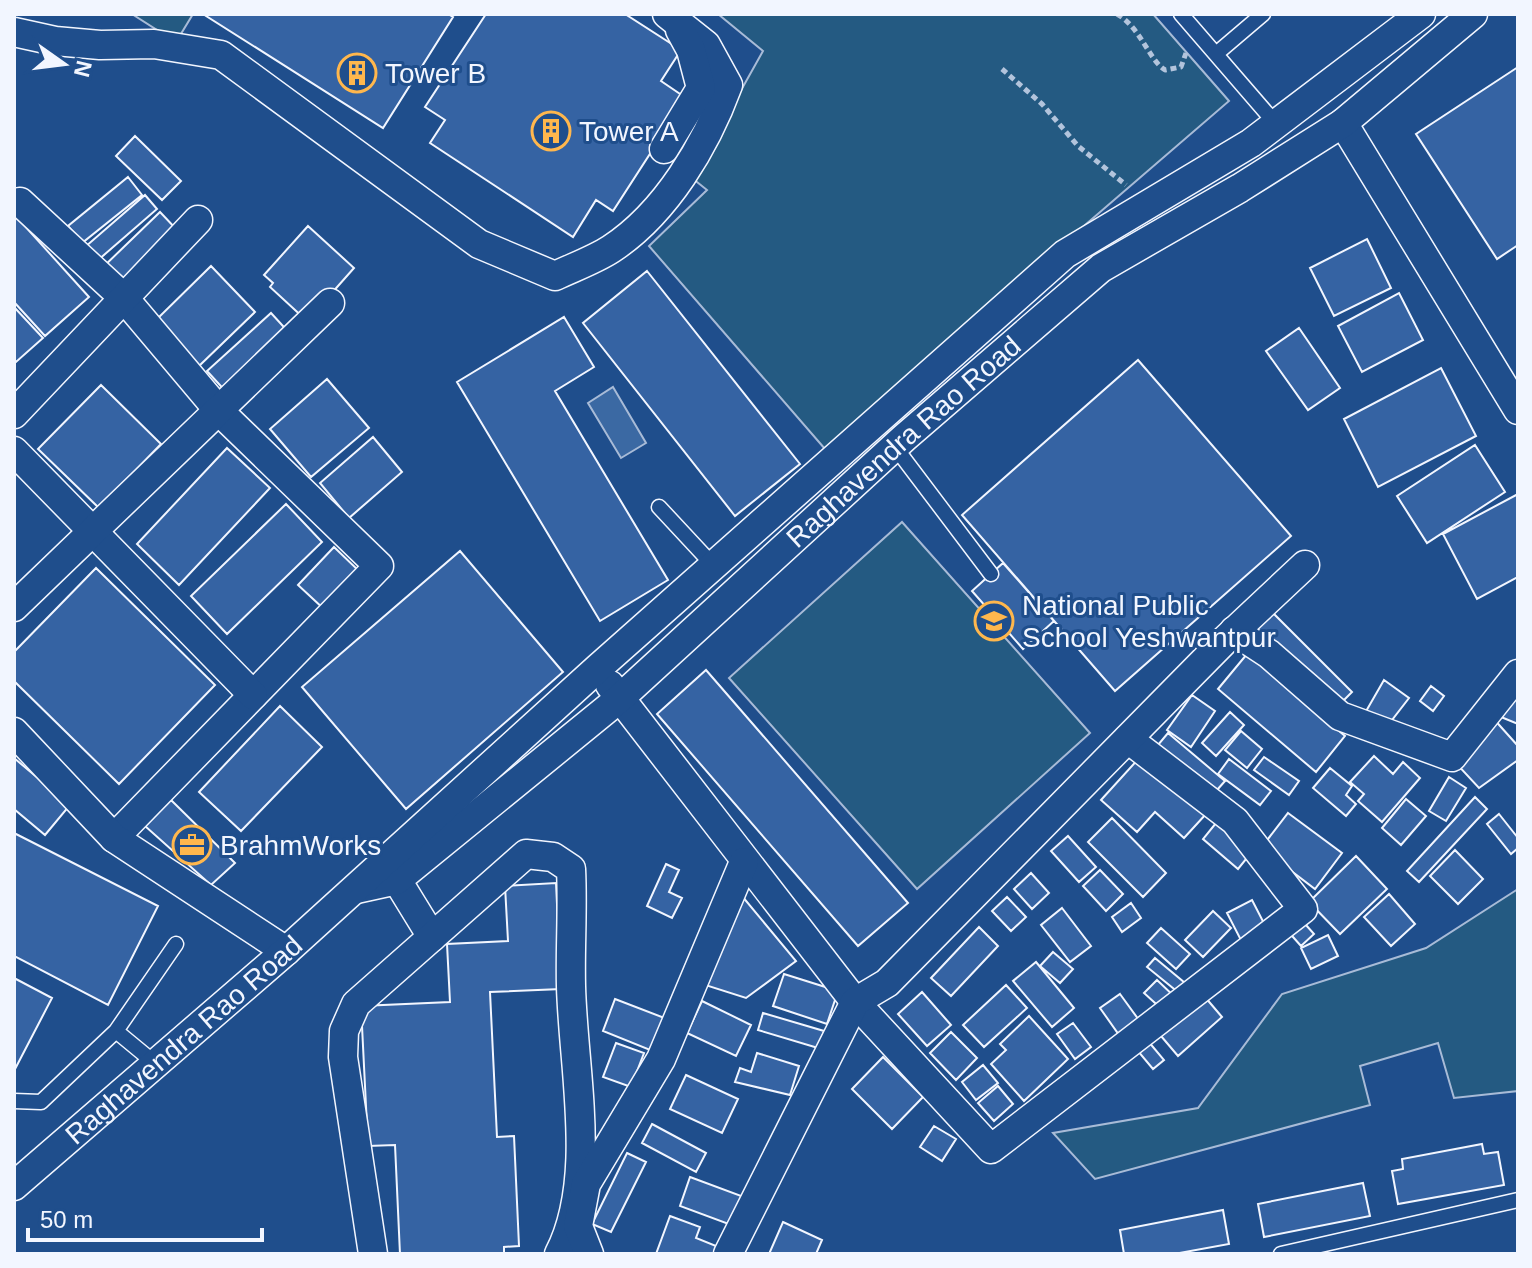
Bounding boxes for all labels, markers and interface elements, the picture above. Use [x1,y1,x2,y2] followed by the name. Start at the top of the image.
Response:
[24,24,104,104] north arrow
[336,52,378,94] building icon: Tower B
[69,58,97,79] text: N
[385,58,486,89] place label: Tower B
[530,110,572,152] building icon: Tower A
[579,116,679,147] place label: Tower A
[780,330,1027,554] street label: Raghavendra Rao Road
[1022,590,1276,653] place label: National Public School Yeshwantpur
[973,600,1015,642] school or university icon: National Public School Yeshwantpur
[171,824,213,866] office icon: BrahmWorks
[220,830,381,861] place label: BrahmWorks
[59,929,308,1150] street label: Raghavendra Rao Road
[28,1192,262,1242] scale bar
[40,1206,93,1233] text: 50 m

